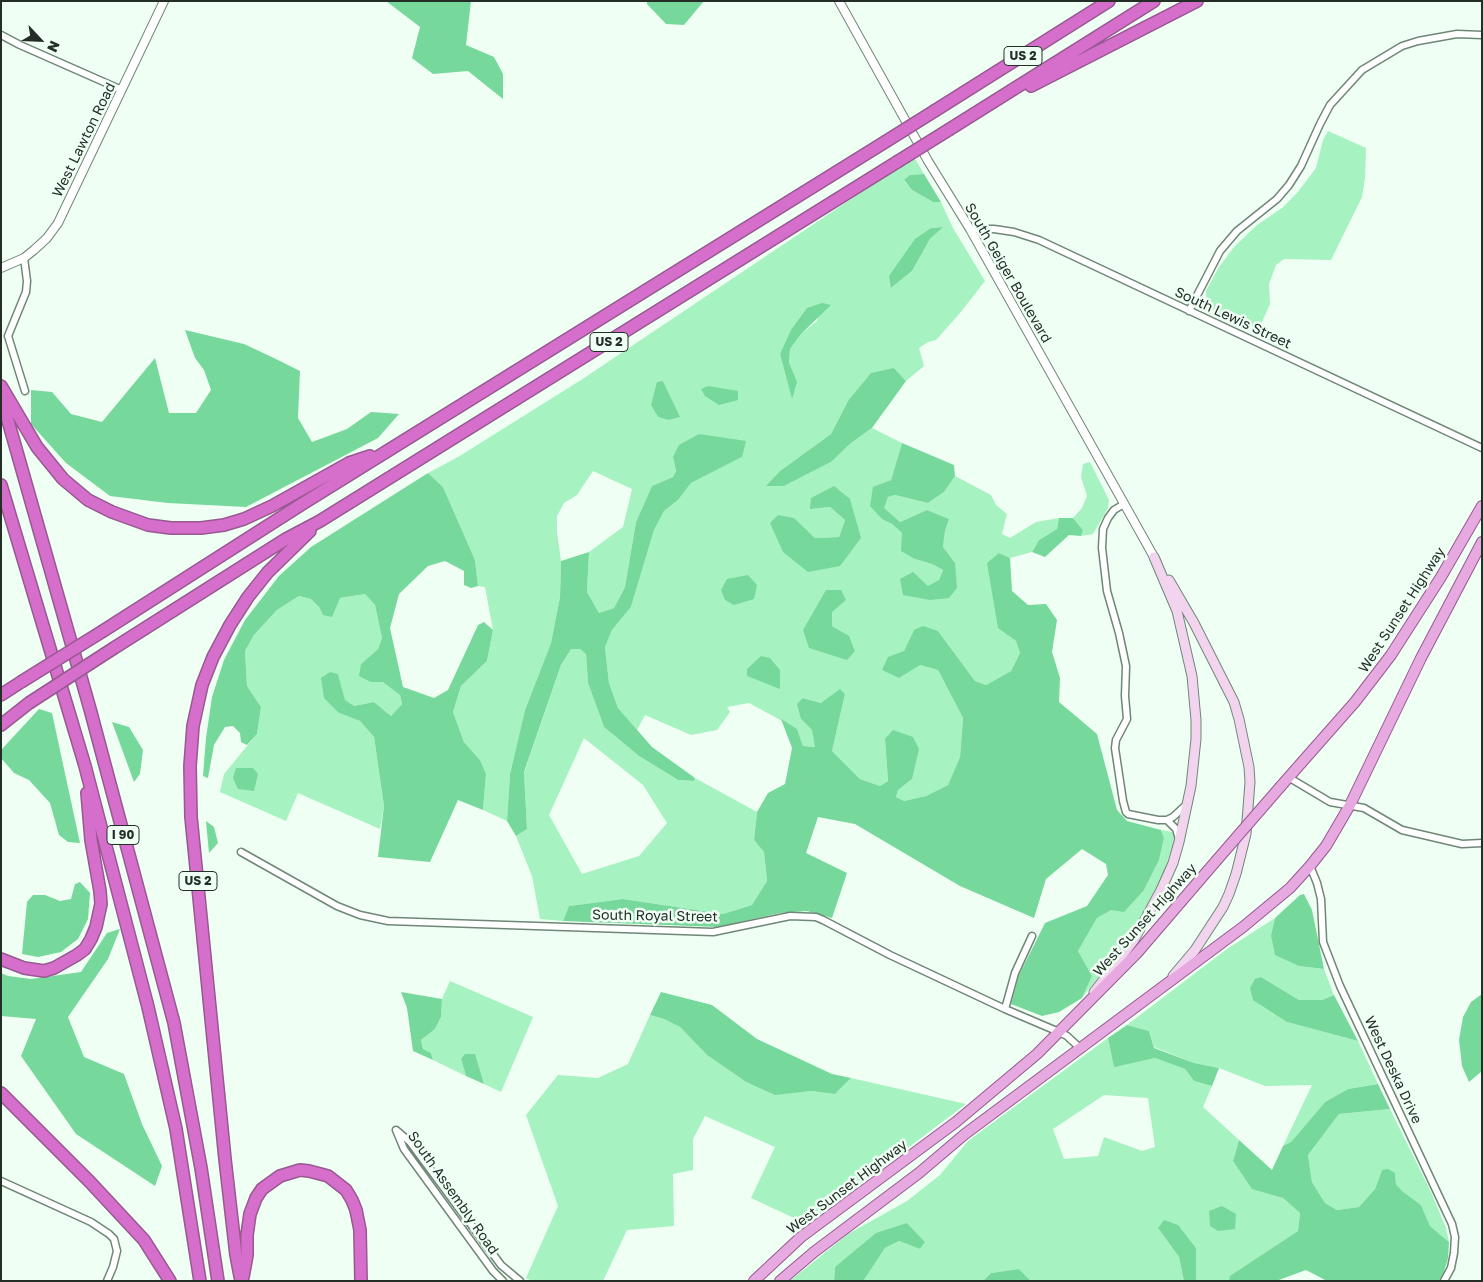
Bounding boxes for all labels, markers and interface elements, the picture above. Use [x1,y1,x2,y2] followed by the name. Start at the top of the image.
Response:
[15,15,65,65] north arrow
[44,38,64,55] text: N
[1004,46,1042,66] road number: US 2
[49,80,119,200] street label: West Lawton Road
[961,200,1055,346] street label: South Geiger Boulevard
[1172,284,1294,352] street label: South Lewis Street
[590,332,628,352] road number: US 2
[1355,544,1449,676] street label: West Sunset Highway
[107,826,139,844] road number: I 90
[1090,860,1200,980] street label: West Sunset Highway
[179,871,217,890] road number: US 2
[592,907,718,925] street label: South Royal Street
[1361,1014,1425,1126] street label: West Deska Drive
[404,1128,502,1258] street label: South Assembly Road
[784,1136,910,1238] street label: West Sunset Highway

